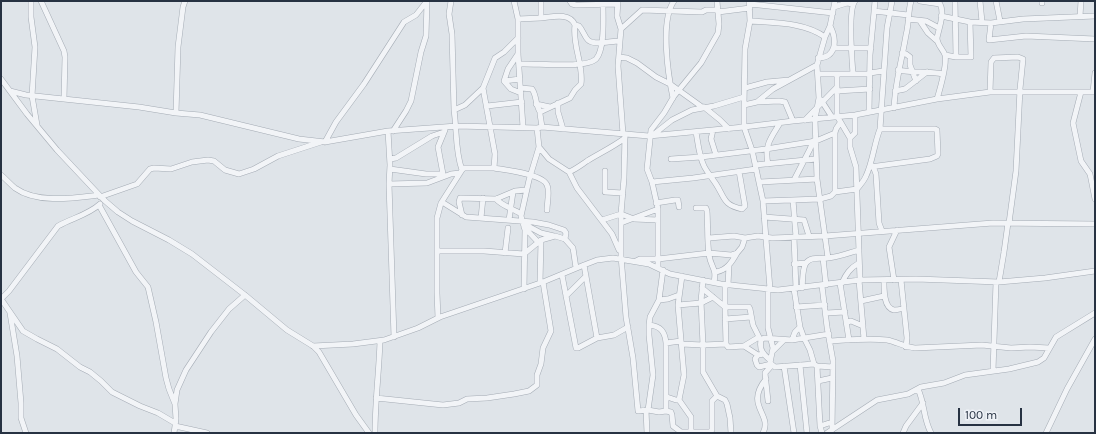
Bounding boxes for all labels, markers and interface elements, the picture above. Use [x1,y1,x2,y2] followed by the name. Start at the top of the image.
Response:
[960,400,1024,426] scale bar
[965,408,997,422] text: 100 m

